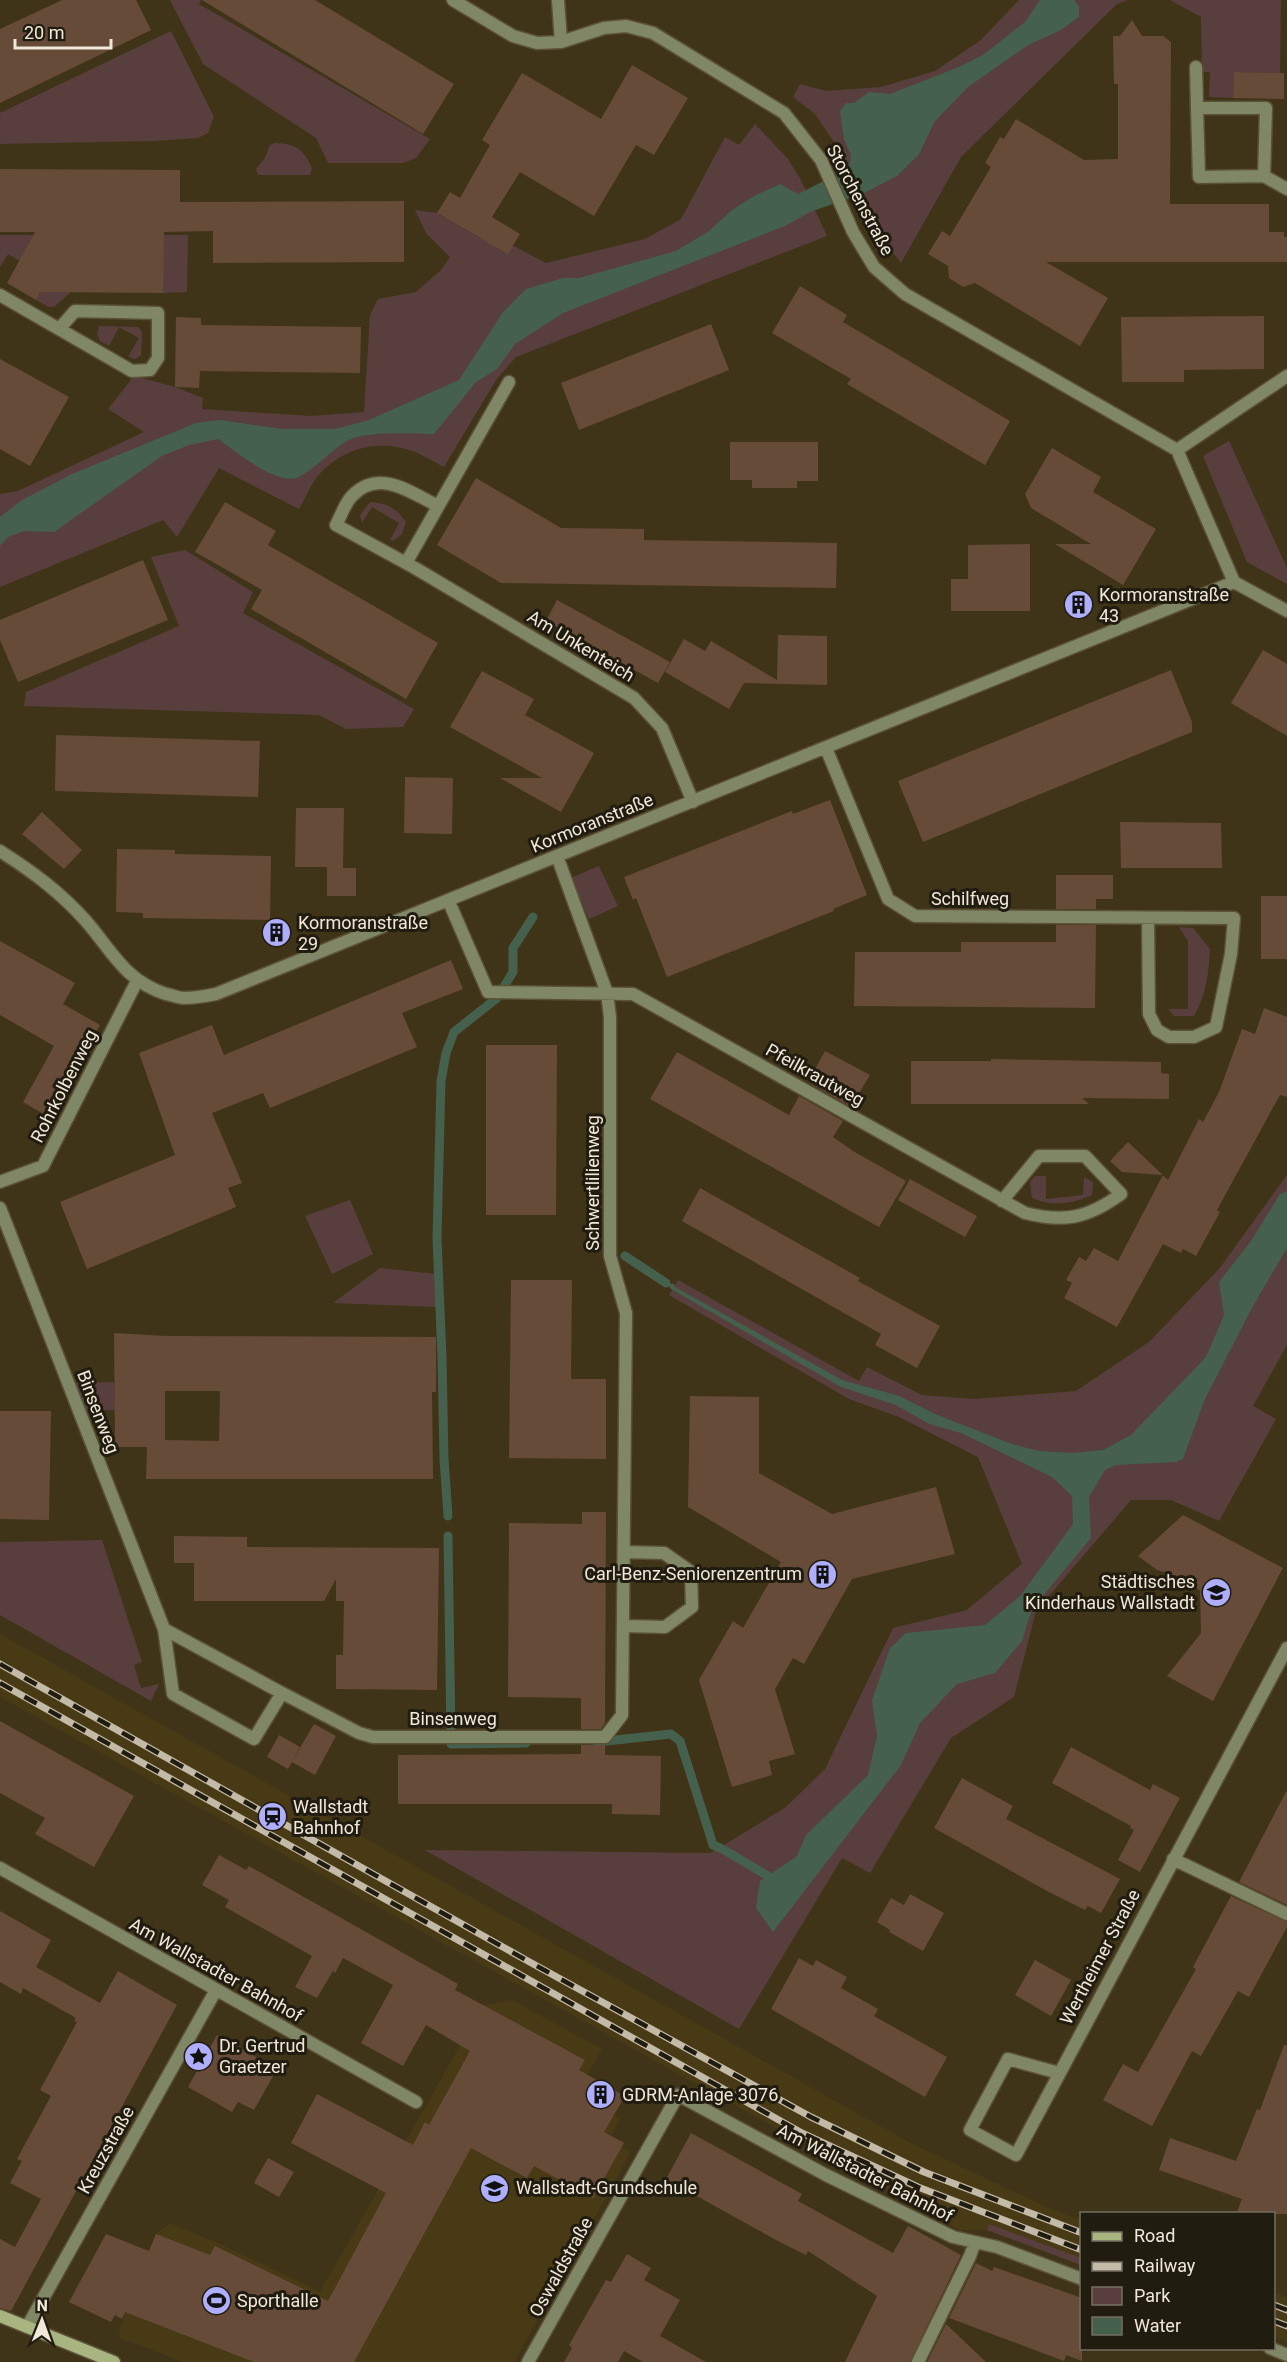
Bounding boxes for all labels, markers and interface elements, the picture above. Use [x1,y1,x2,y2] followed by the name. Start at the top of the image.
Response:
[15,12,111,50] scale bar
[24,22,64,43] text: 20 m
[822,141,898,259] street label: Storchenstraße
[1099,584,1229,626] place label: Kormoranstraße 43
[1062,589,1094,621] building icon: Kormoranstraße 43
[524,605,639,686] street label: Am Unkenteich
[528,788,656,857] street label: Kormoranstraße
[931,888,1009,909] street label: Schilfweg
[298,912,428,954] place label: Kormoranstraße 29
[261,917,293,949] building icon: Kormoranstraße 29
[26,1026,101,1146] street label: Rohrkolbenweg
[762,1039,868,1110] street label: Pfeilkrautweg
[582,1115,603,1251] street label: Schwertlilienweg
[73,1367,124,1456] street label: Binsenweg
[807,1558,839,1590] building icon: Carl-Benz-Seniorenzentrum
[584,1563,802,1584] place label: Carl-Benz-Seniorenzentrum
[1025,1571,1195,1613] place label: Städtisches Kinderhaus Wallstadt
[1200,1576,1232,1608] school or university icon: Städtisches Kinderhaus Wallstadt
[409,1708,497,1729] street label: Binsenweg
[293,1796,368,1838] place label: Wallstadt Bahnhof
[256,1801,288,1833] station icon: Wallstadt Bahnhof
[1055,1886,1144,2028] street label: Wertheimer Straße
[126,1913,307,2026] street label: Am Wallstadter Bahnhof
[219,2035,305,2077] place label: Dr. Gertrud Graetzer
[182,2040,214,2072] place icon: Dr. Gertrud Graetzer
[585,2079,617,2111] building icon: GDRM-Anlage 3076
[622,2084,778,2105] place label: GDRM-Anlage 3076
[73,2102,138,2197] street label: Kreuzstraße
[774,2119,957,2226] street label: Am Wallstadter Bahnhof
[479,2172,511,2204] school or university icon: Wallstadt-Grundschule
[516,2177,697,2198] place label: Wallstadt-Grundschule
[1080,2212,1275,2350] legend
[525,2213,597,2320] street label: Oswaldstraße
[1134,2225,1175,2246] text: Road
[1134,2255,1196,2276] text: Railway
[200,2285,232,2317] sports icon: Sporthalle
[1134,2285,1171,2306] text: Park
[12,2290,72,2350] north arrow
[237,2290,319,2311] place label: Sporthalle
[36,2296,48,2315] text: N
[1134,2315,1181,2336] text: Water

